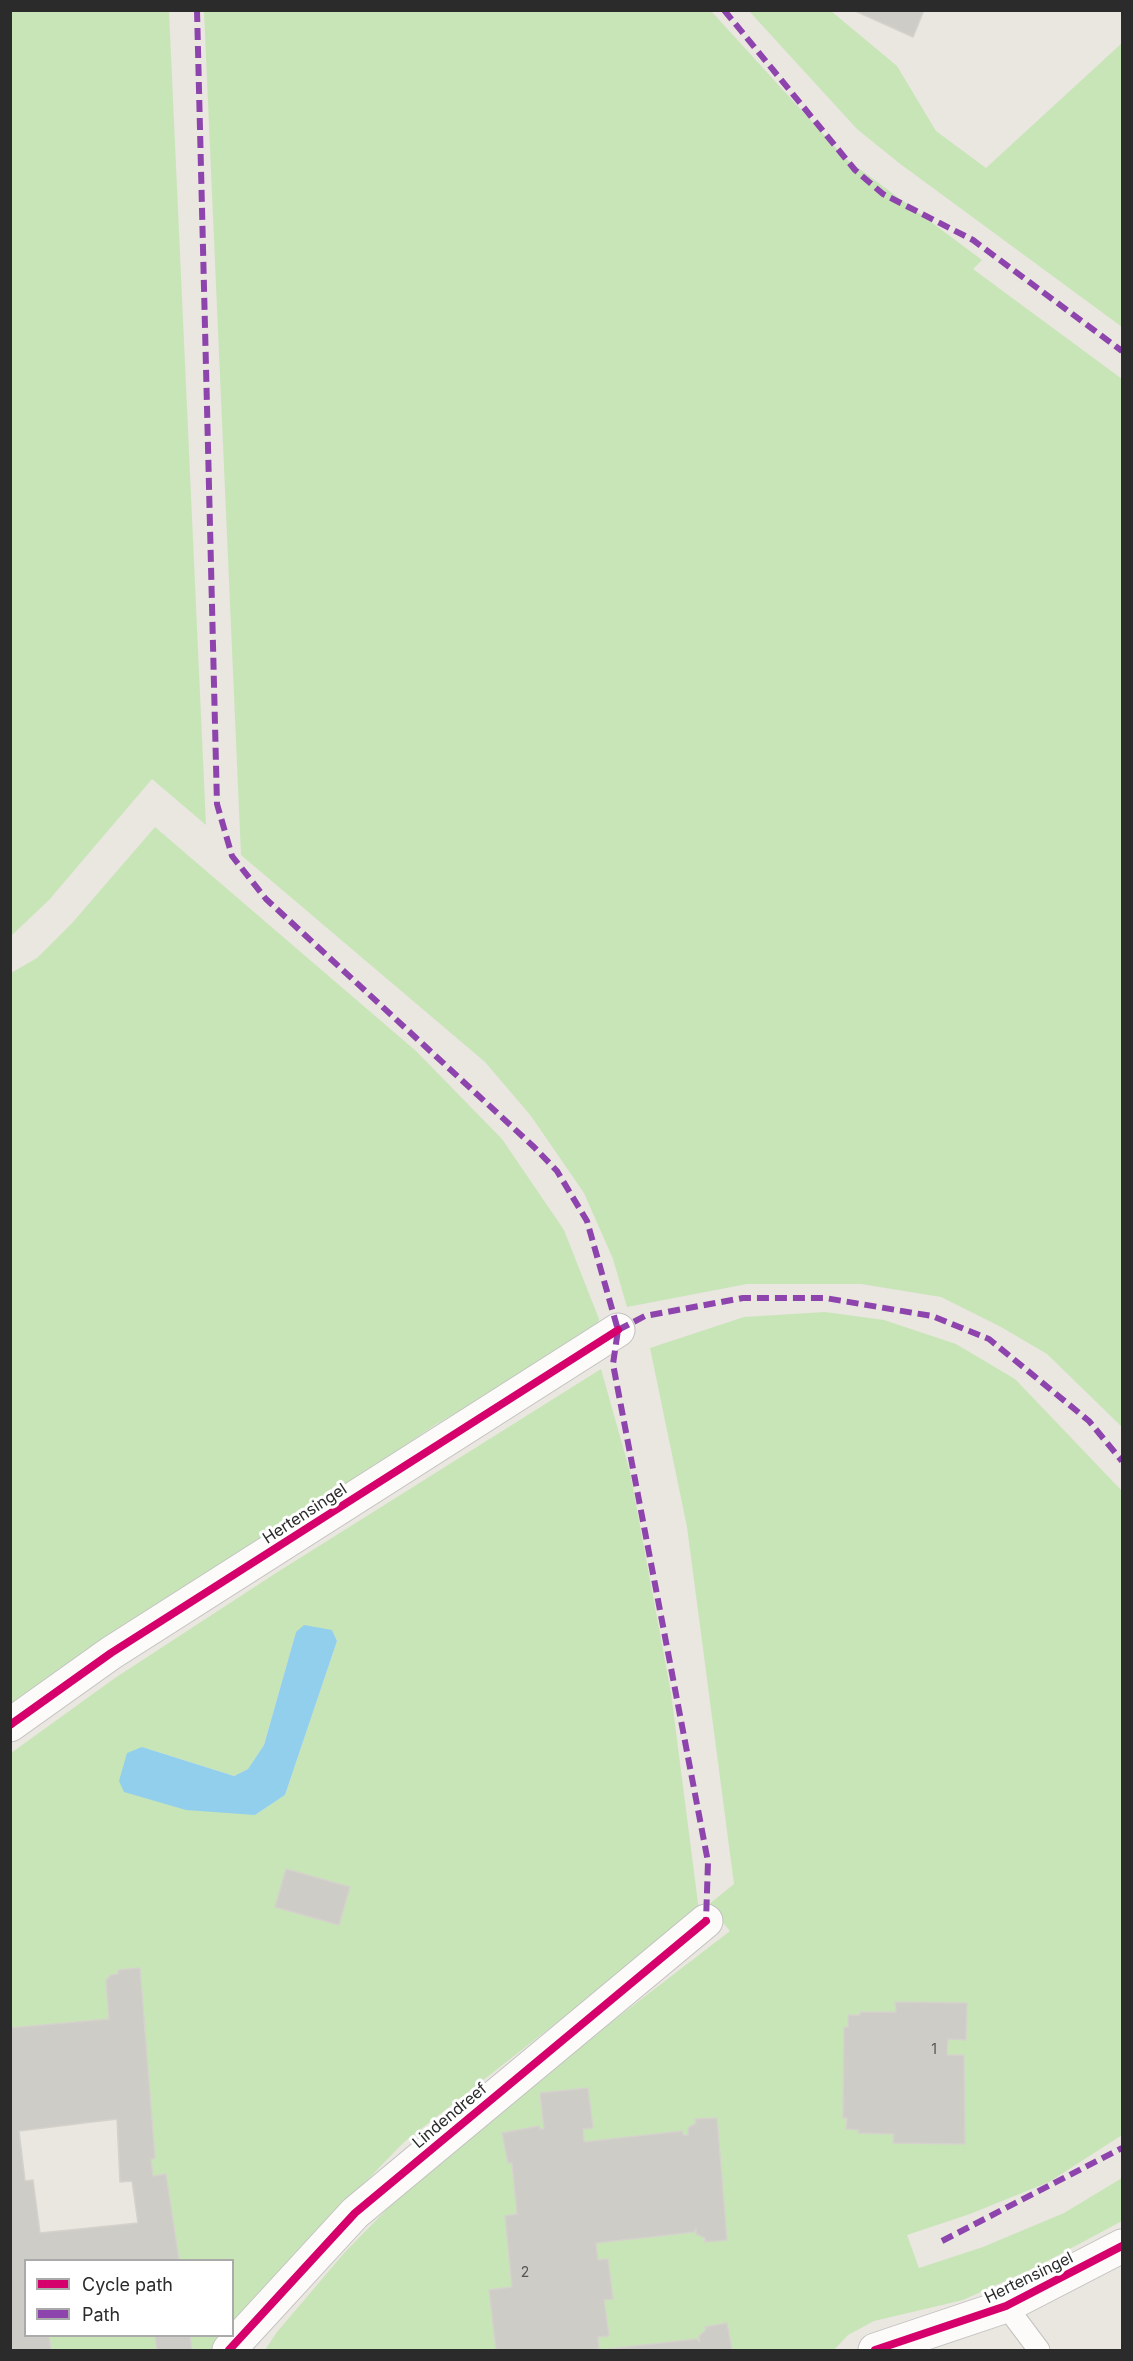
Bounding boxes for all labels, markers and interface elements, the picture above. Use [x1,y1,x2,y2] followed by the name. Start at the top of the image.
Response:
[259,1480,351,1548] street label: Hertensingel
[931,2042,937,2058] house number: 1
[409,2079,491,2153] street label: Lindendreef
[982,2248,1076,2308] street label: Hertensingel
[24,2259,234,2337] legend
[521,2265,529,2281] house number: 2
[82,2274,173,2295] text: Cycle path
[82,2304,120,2325] text: Path

